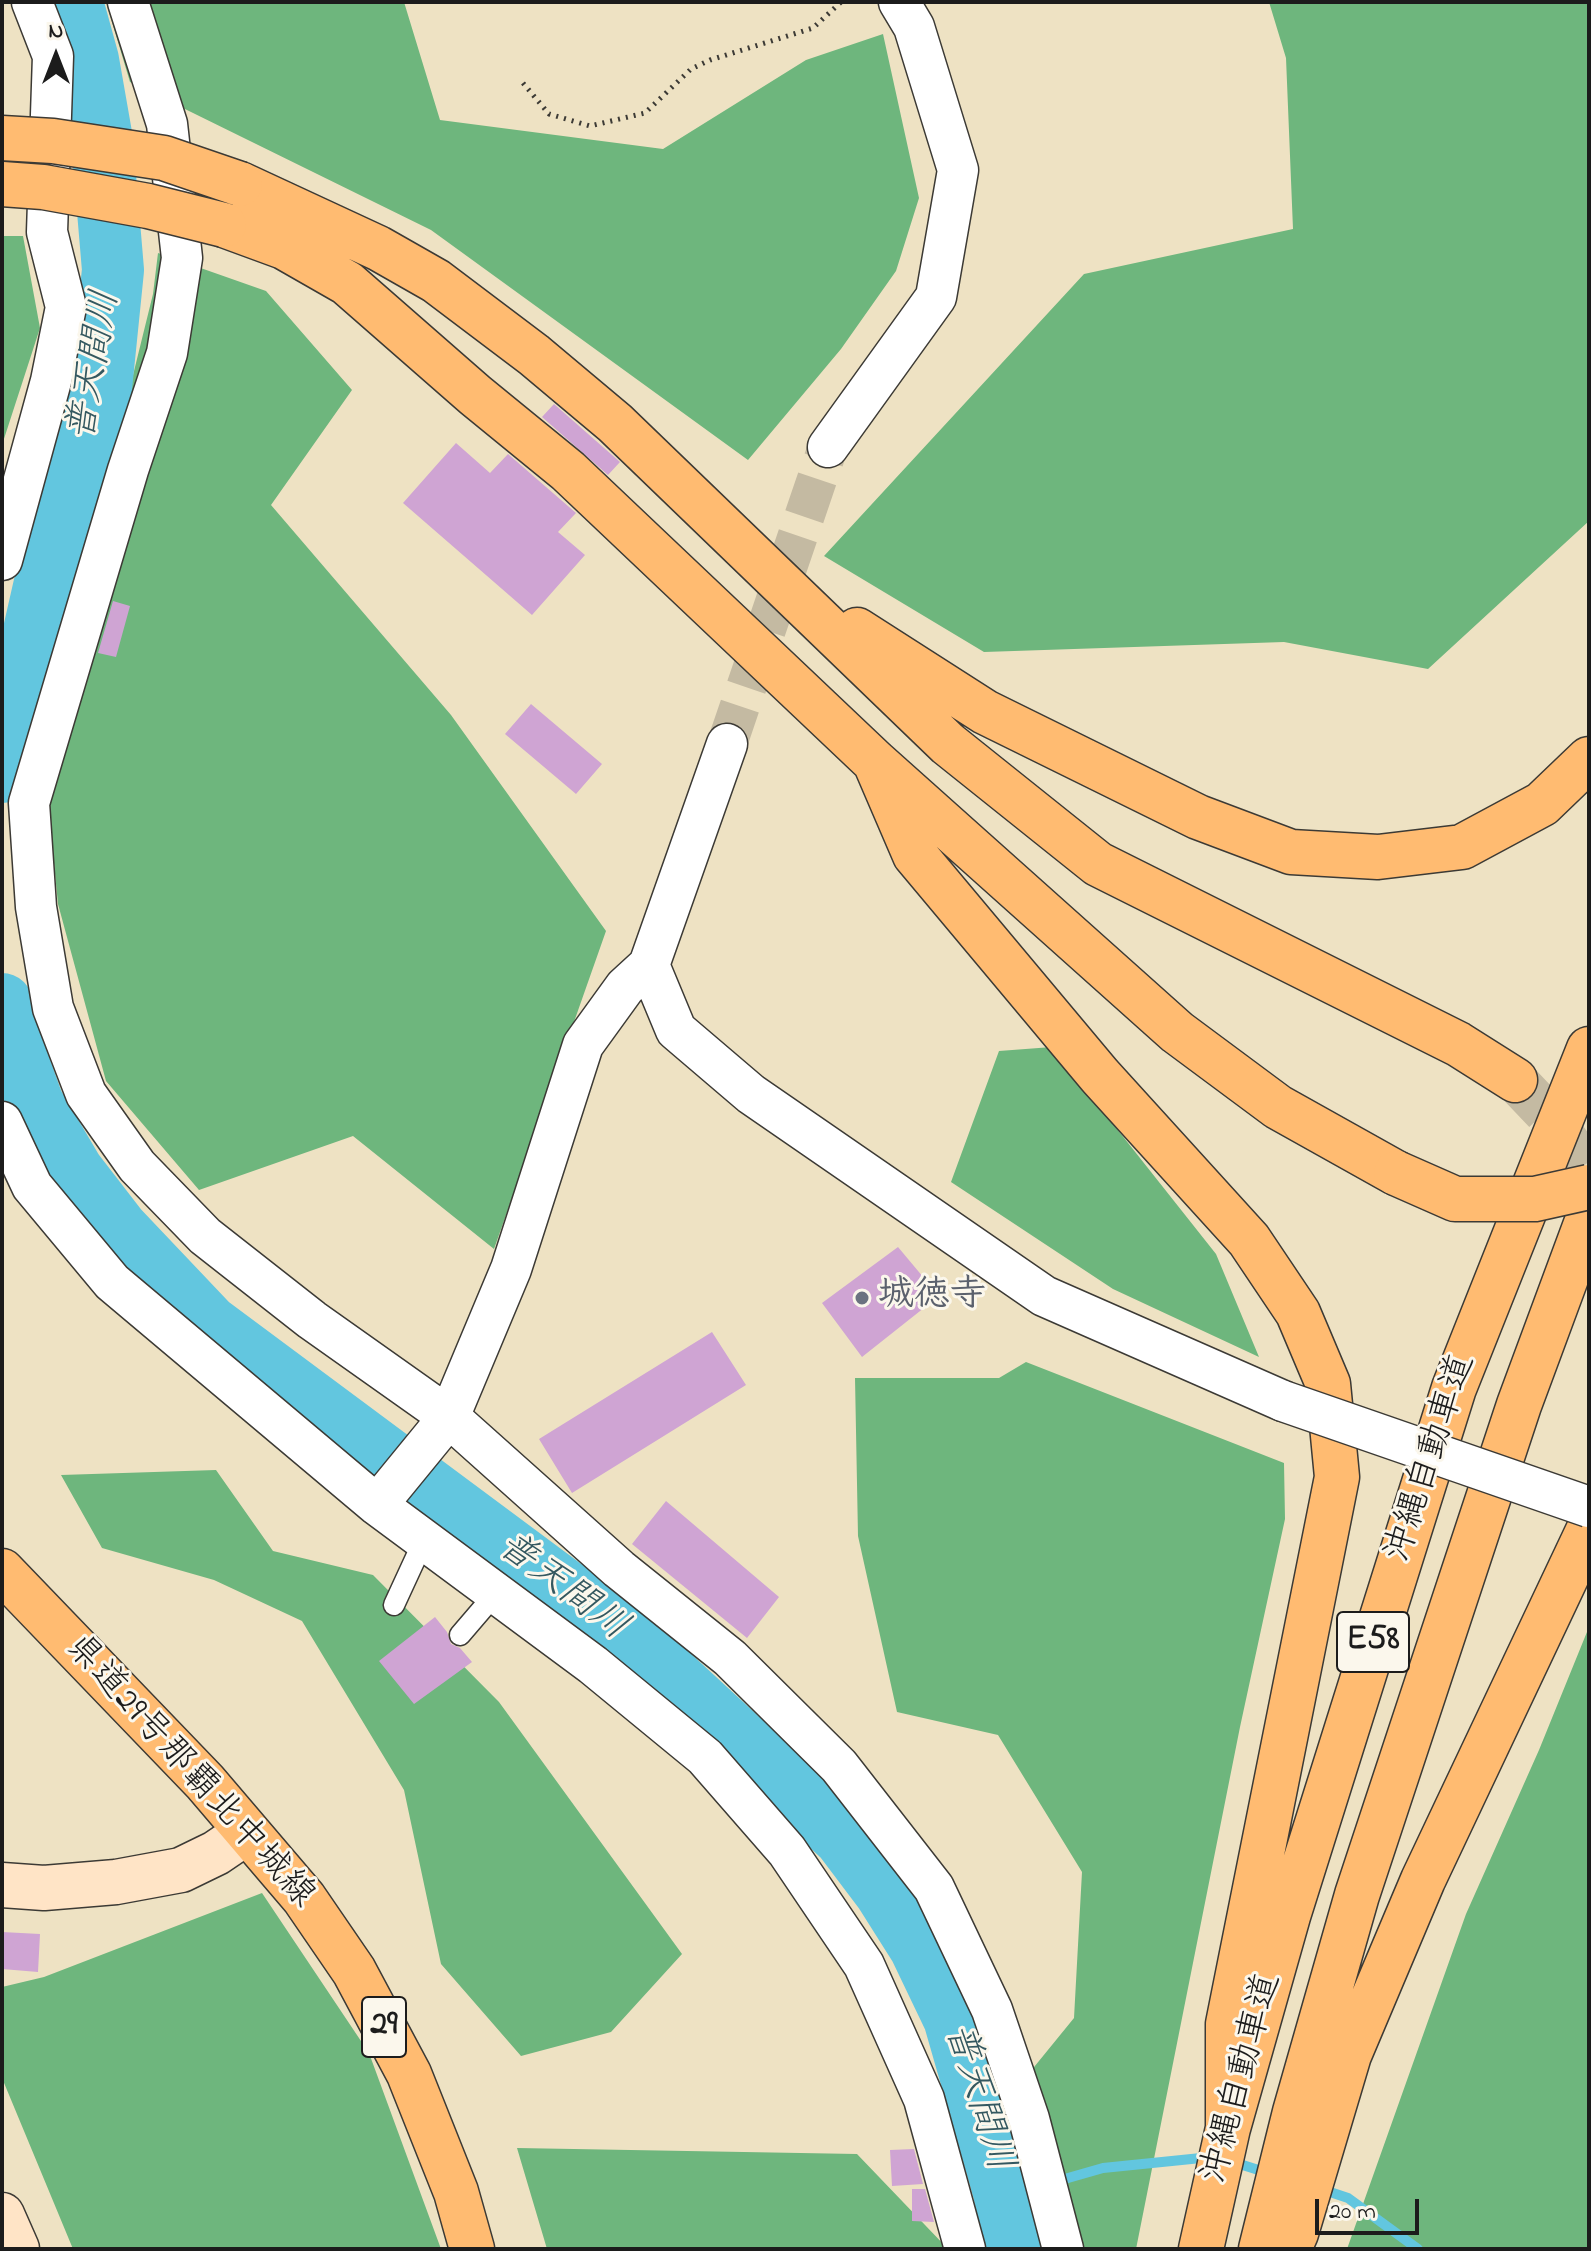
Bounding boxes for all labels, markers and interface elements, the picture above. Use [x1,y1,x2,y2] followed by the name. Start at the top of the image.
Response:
[16,16,96,96] north arrow
[49,16,63,48] text: N
[61,287,133,445] water label: 普天間川
[878,1276,986,1320] place label: 城徳寺
[853,1289,871,1307] marker: 城徳寺
[1379,1350,1487,1568] street label: 沖縄自動車道
[487,1525,635,1653] water label: 普天間川
[1337,1612,1409,1672] road number: E58
[54,1627,322,1919] street label: 県道29号那覇北中城線
[1195,1969,1293,2189] street label: 沖縄自動車道
[362,1997,406,2057] road number: 29
[932,2019,1020,2177] water label: 普天間川
[1319,2183,1423,2233] scale bar
[1329,2195,1376,2230] text: 20 m

